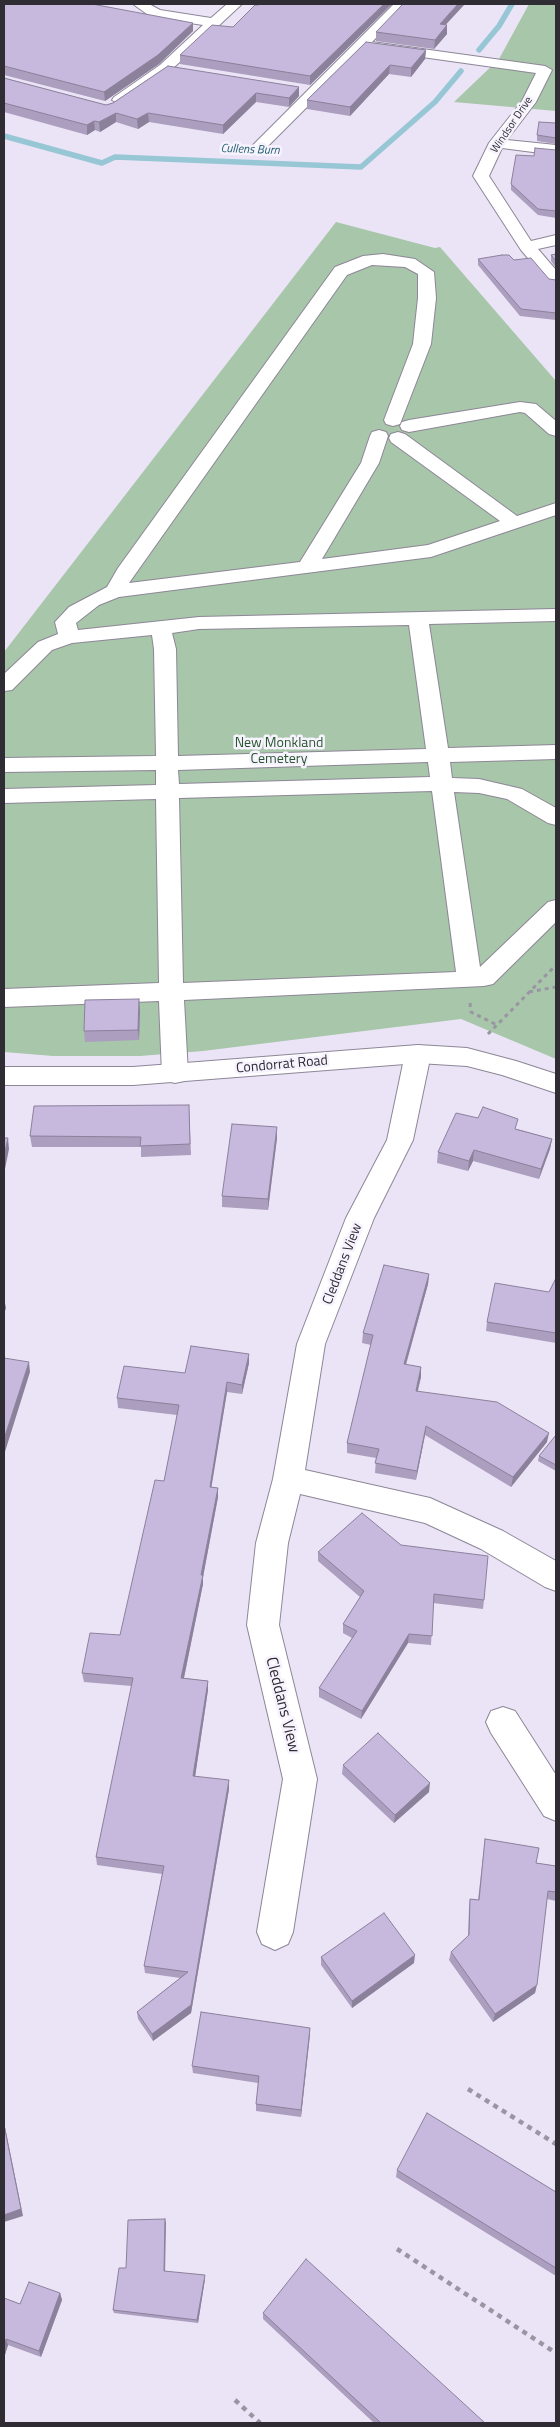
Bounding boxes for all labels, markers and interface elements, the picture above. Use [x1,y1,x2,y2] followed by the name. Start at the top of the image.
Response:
[488,94,536,156] street label: Windsor Drive
[220,142,280,158] water label: Cullens Burn
[235,736,323,769] park label: New Monkland Cemetery
[235,1053,329,1077] street label: Condorrat Road
[320,1221,366,1307] street label: Cleddans View
[261,1655,303,1755] street label: Cleddans View

